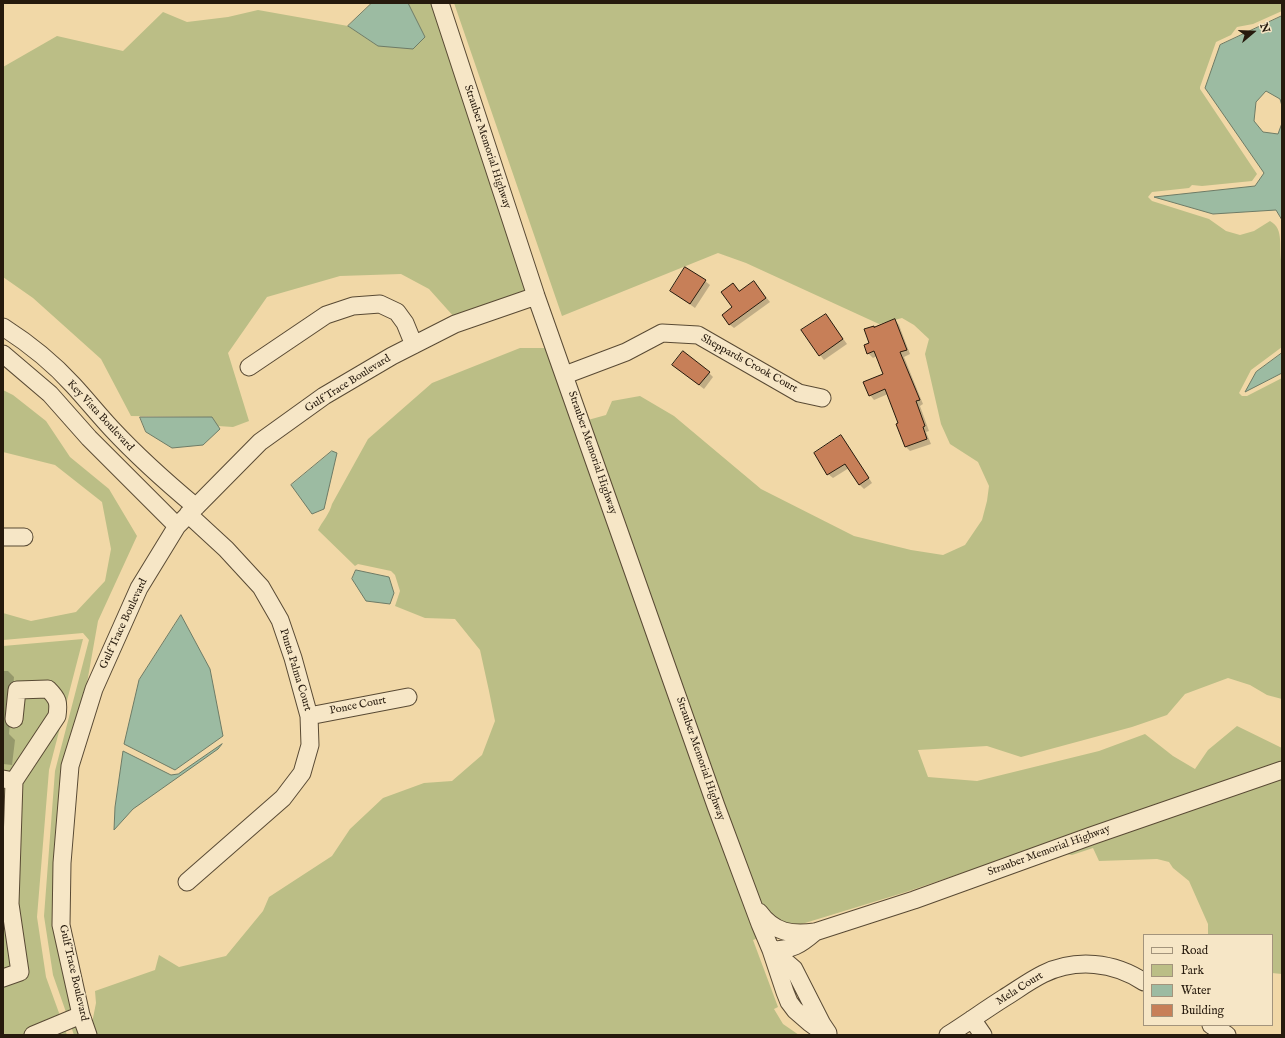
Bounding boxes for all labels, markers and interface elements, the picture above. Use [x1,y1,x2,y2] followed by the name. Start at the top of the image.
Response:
[1233,12,1273,52] north arrow
[1256,21,1273,35] text: N
[461,83,513,211] street label: Strauber Memorial Highway
[698,332,800,396] street label: Sheppards Crook Court
[303,352,393,416] street label: Gulf Trace Boulevard
[64,378,136,454] street label: Key Vista Boulevard
[565,390,619,516] street label: Strauber Memorial Highway
[97,577,151,671] street label: Gulf Trace Boulevard
[276,627,314,713] street label: Punta Palma Court
[329,694,387,718] street label: Ponce Court
[673,696,727,822] street label: Strauber Memorial Highway
[986,823,1112,879] street label: Strauber Memorial Highway
[56,924,90,1022] street label: Gulf Trace Boulevard
[1143,934,1273,1026] legend
[1181,943,1208,958] text: Road
[1181,963,1204,978] text: Park
[994,969,1046,1009] street label: Mela Court
[1181,983,1211,998] text: Water
[1181,1003,1224,1018] text: Building

